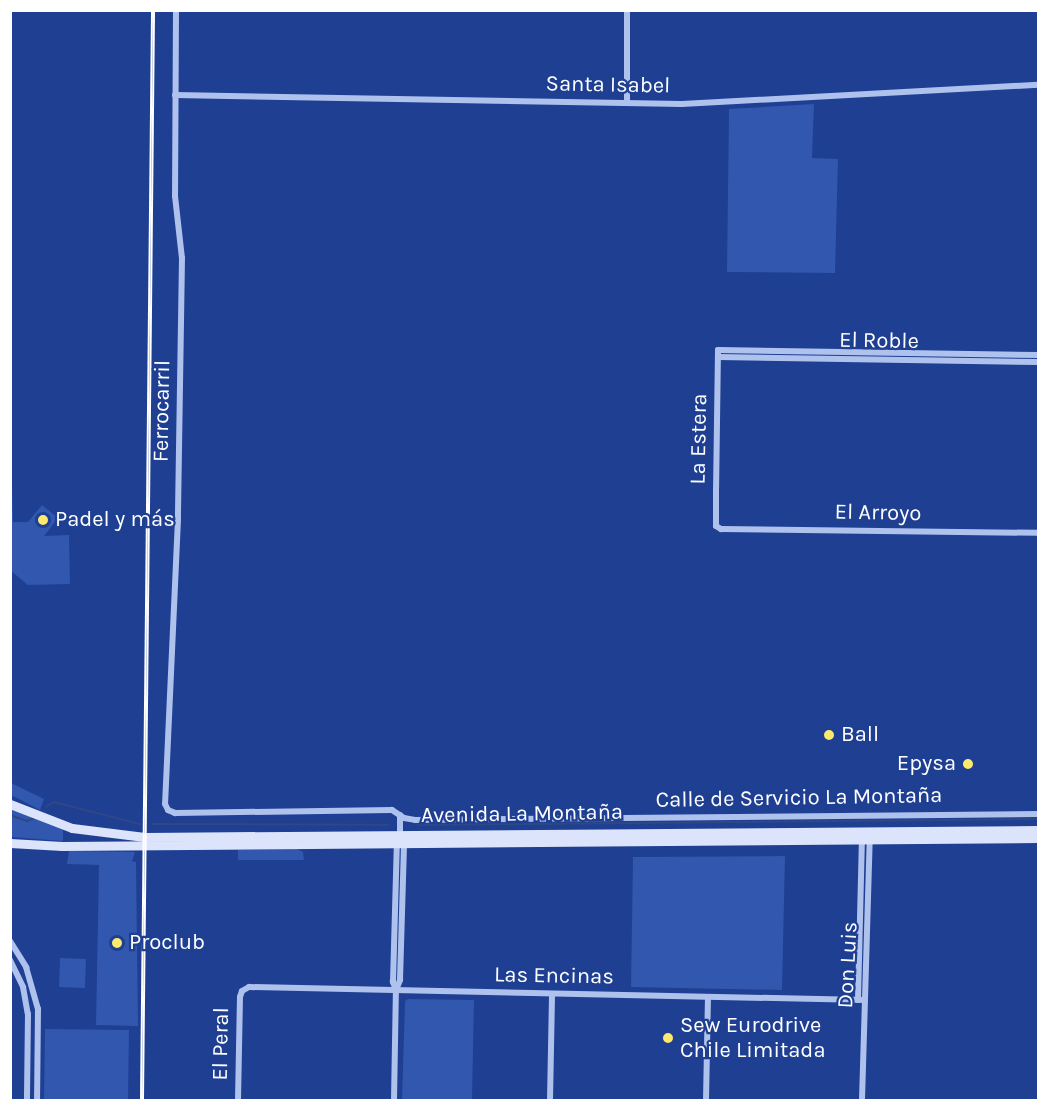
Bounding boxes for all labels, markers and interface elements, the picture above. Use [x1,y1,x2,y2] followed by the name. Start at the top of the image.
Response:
[545,71,671,99] street label: Santa Isabel
[839,327,919,355] street label: El Roble
[148,360,176,462] street label: Ferrocarril
[685,393,713,485] street label: La Estera
[834,499,922,527] street label: El Arroyo
[55,507,175,533] place label: Padel y más
[36,513,50,527] marker: Padel y más
[841,722,879,748] place label: Ball
[822,728,836,742] marker: Ball
[897,751,956,777] place label: Epysa
[961,757,975,771] marker: Epysa
[655,782,943,814] street label: Calle de Servicio La Montaña
[421,799,623,829] street label: Avenida La Montaña
[833,921,863,1009] street label: Don Luis
[129,930,205,956] place label: Proclub
[110,936,124,950] marker: Proclub
[494,962,614,990] street label: Las Encinas
[207,1007,235,1081] street label: El Peral
[680,1012,826,1064] place label: Sew Eurodrive Chile Limitada
[661,1031,675,1045] marker: Sew Eurodrive Chile Limitada

